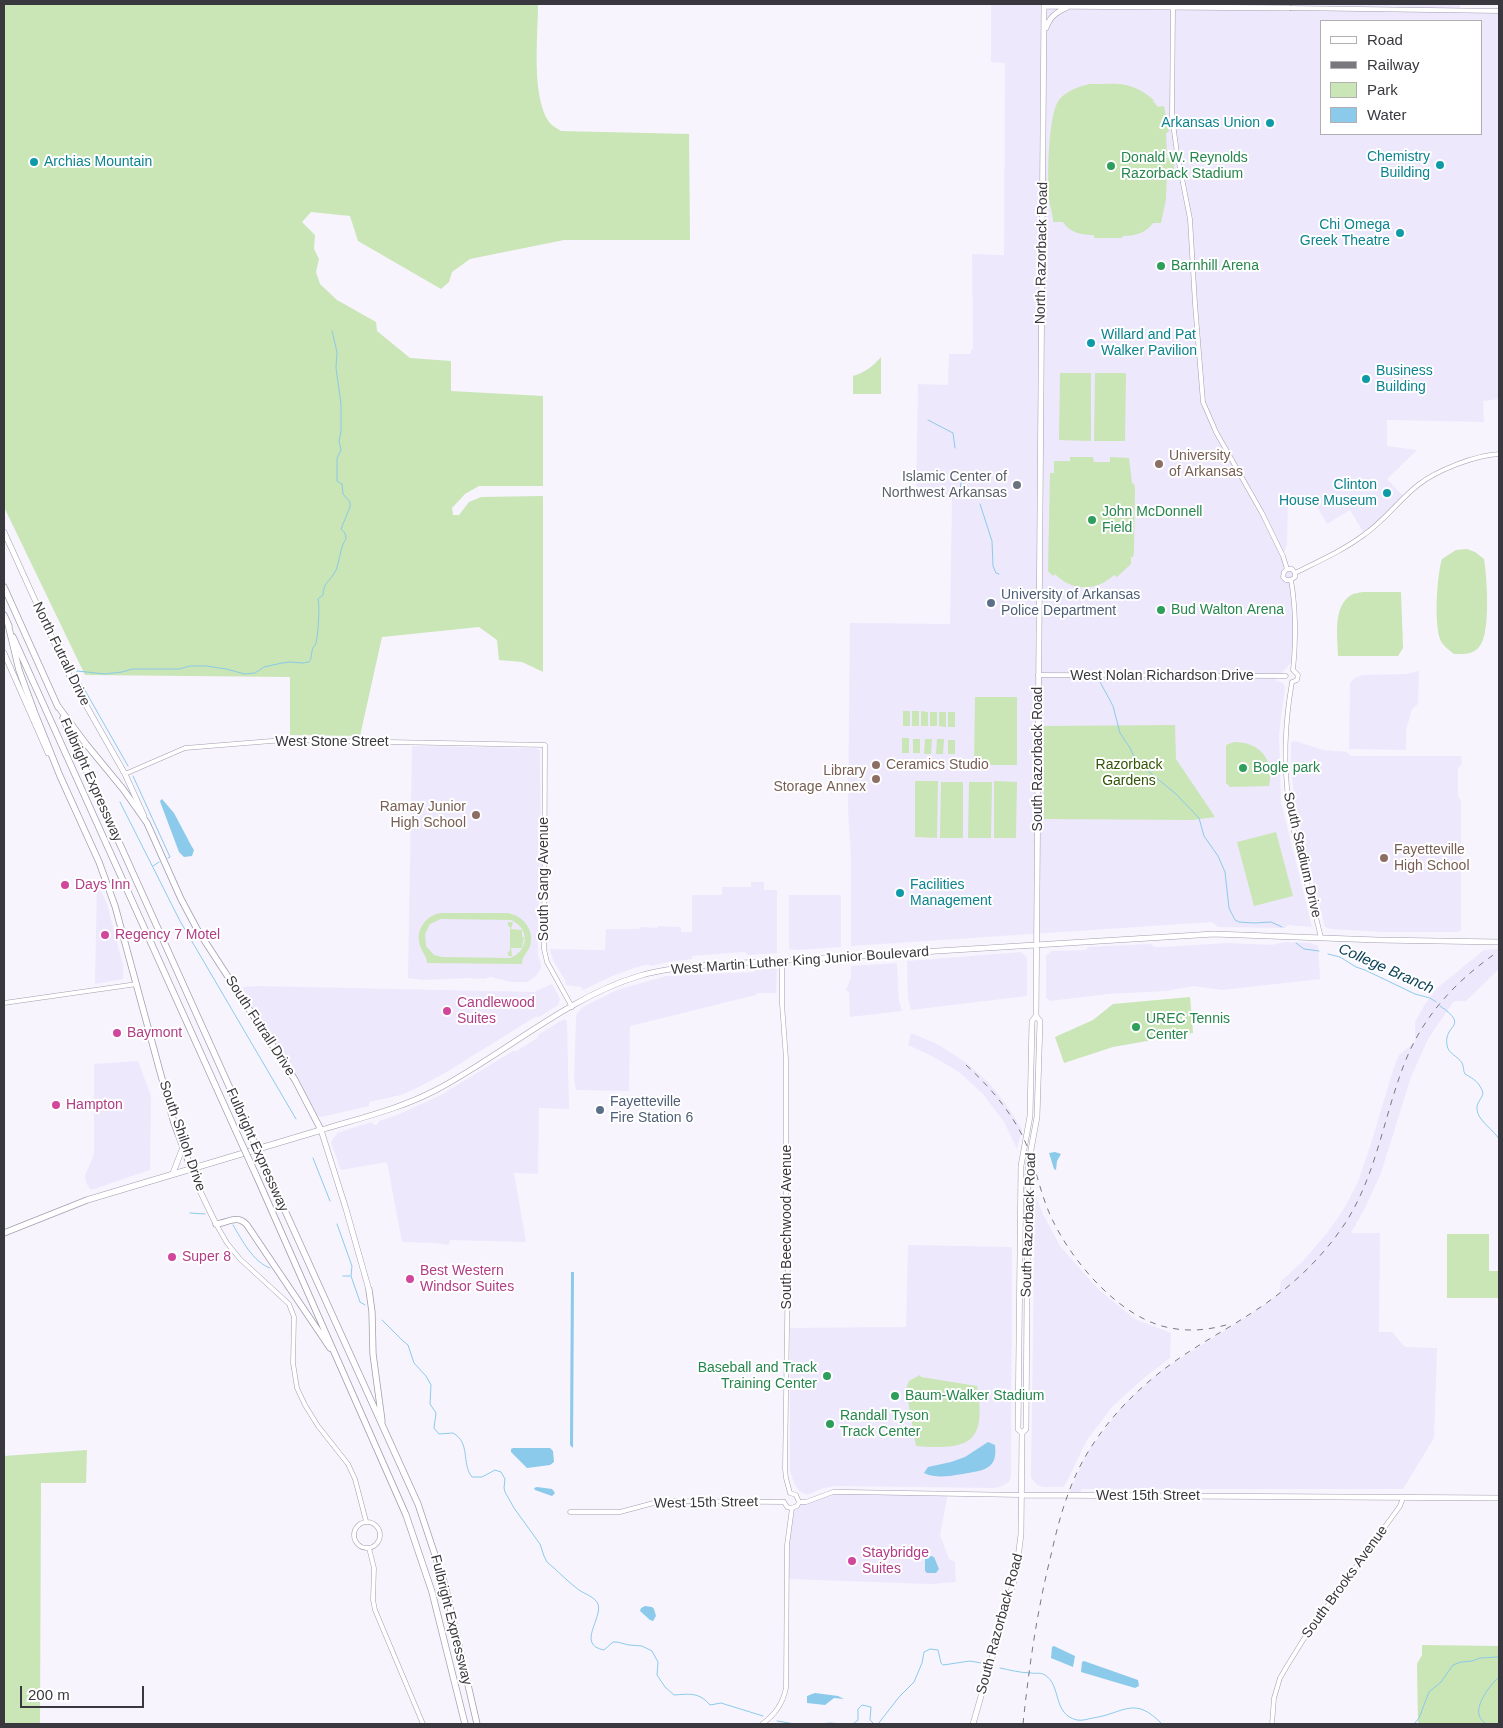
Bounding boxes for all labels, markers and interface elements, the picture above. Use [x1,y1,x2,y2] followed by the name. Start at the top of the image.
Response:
[1320,20,1483,135] legend
[1367,31,1403,48] text: Road
[1367,56,1420,73] text: Railway
[1367,81,1398,98] text: Park
[1367,106,1406,123] text: Water
[1161,115,1260,131] place label: Arkansas Union
[1264,117,1276,129] marker: Arkansas Union
[1367,149,1430,182] place label: Chemistry Building
[1121,150,1248,182] place label: Donald W. Reynolds Razorback Stadium
[44,154,152,170] place label: Archias Mountain
[28,156,40,168] marker: Archias Mountain
[1434,159,1446,171] marker: Chemistry Building
[1105,160,1117,172] marker: Donald W. Reynolds Razorback Stadium
[1032,182,1052,324] street label: North Razorback Road
[1300,217,1390,250] place label: Chi Omega Greek Theatre
[1394,227,1406,239] marker: Chi Omega Greek Theatre
[1171,258,1259,274] place label: Barnhill Arena
[1155,260,1167,272] marker: Barnhill Arena
[1101,327,1197,360] place label: Willard and Pat Walker Pavilion
[1085,337,1097,349] marker: Willard and Pat Walker Pavilion
[1376,363,1433,396] place label: Business Building
[1360,373,1372,385] marker: Business Building
[1169,448,1243,481] place label: University of Arkansas
[1153,458,1165,470] marker: University of Arkansas
[882,469,1007,502] place label: Islamic Center of Northwest Arkansas
[1279,477,1377,510] place label: Clinton House Museum
[1011,479,1023,491] marker: Islamic Center of Northwest Arkansas
[1381,487,1393,499] marker: Clinton House Museum
[1102,504,1202,536] place label: John McDonnell Field
[1086,514,1098,526] marker: John McDonnell Field
[1001,587,1140,620] place label: University of Arkansas Police Department
[985,597,997,609] marker: University of Arkansas Police Department
[29,599,93,709] street label: North Futrall Drive
[1171,602,1284,618] place label: Bud Walton Arena
[1155,604,1167,616] marker: Bud Walton Arena
[1070,668,1254,684] street label: West Nolan Richardson Drive
[1030,687,1046,831] street label: South Razorback Road
[56,715,126,845] street label: Fulbright Expressway
[275,734,389,750] street label: West Stone Street
[886,757,989,773] place label: Ceramics Studio
[1096,757,1162,790] park label: Razorback Gardens
[870,759,882,771] marker: Ceramics Studio
[1253,760,1320,776] place label: Bogle park
[1237,762,1249,774] marker: Bogle park
[773,763,866,796] place label: Library Storage Annex
[870,773,882,785] marker: Library Storage Annex
[1279,791,1325,919] street label: South Stadium Drive
[380,799,466,832] place label: Ramay Junior High School
[470,809,482,821] marker: Ramay Junior High School
[536,817,552,941] street label: South Sang Avenue
[1394,842,1469,874] place label: Fayetteville High School
[1378,852,1390,864] marker: Fayetteville High School
[75,877,130,893] place label: Days Inn
[910,877,992,910] place label: Facilities Management
[59,879,71,891] marker: Days Inn
[894,887,906,899] marker: Facilities Management
[115,927,220,943] place label: Regency 7 Motel
[99,929,111,941] marker: Regency 7 Motel
[1335,940,1437,998] water label: College Branch
[670,944,930,978] street label: West Martin Luther King Junior Boulevard
[221,973,299,1079] street label: South Futrall Drive
[457,995,535,1028] place label: Candlewood Suites
[441,1005,453,1017] marker: Candlewood Suites
[1146,1011,1230,1044] place label: UREC Tennis Center
[1130,1021,1142,1033] marker: UREC Tennis Center
[127,1025,182,1041] place label: Baymont
[111,1027,123,1039] marker: Baymont
[155,1078,209,1194] street label: South Shiloh Drive
[222,1085,292,1215] street label: Fulbright Expressway
[610,1094,693,1126] place label: Fayetteville Fire Station 6
[66,1097,123,1113] place label: Hampton
[50,1099,62,1111] marker: Hampton
[594,1104,606,1116] marker: Fayetteville Fire Station 6
[779,1145,795,1309] street label: South Beechwood Avenue
[1018,1152,1040,1298] street label: South Razorback Road
[182,1249,231,1265] place label: Super 8
[166,1251,178,1263] marker: Super 8
[420,1263,514,1295] place label: Best Western Windsor Suites
[404,1273,416,1285] marker: Best Western Windsor Suites
[698,1360,817,1392] place label: Baseball and Track Training Center
[821,1370,833,1382] marker: Baseball and Track Training Center
[905,1388,1045,1404] place label: Baum-Walker Stadium
[889,1390,901,1402] marker: Baum-Walker Stadium
[840,1408,929,1440] place label: Randall Tyson Track Center
[824,1418,836,1430] marker: Randall Tyson Track Center
[1096,1488,1200,1504] street label: West 15th Street
[654,1494,758,1512] street label: West 15th Street
[1298,1522,1392,1642] street label: South Brooks Avenue
[862,1545,929,1578] place label: Staybridge Suites
[973,1552,1027,1696] street label: South Razorback Road
[427,1553,475,1687] street label: Fulbright Expressway
[846,1555,858,1567] marker: Staybridge Suites
[22,1676,146,1708] scale bar
[28,1686,70,1703] text: 200 m

